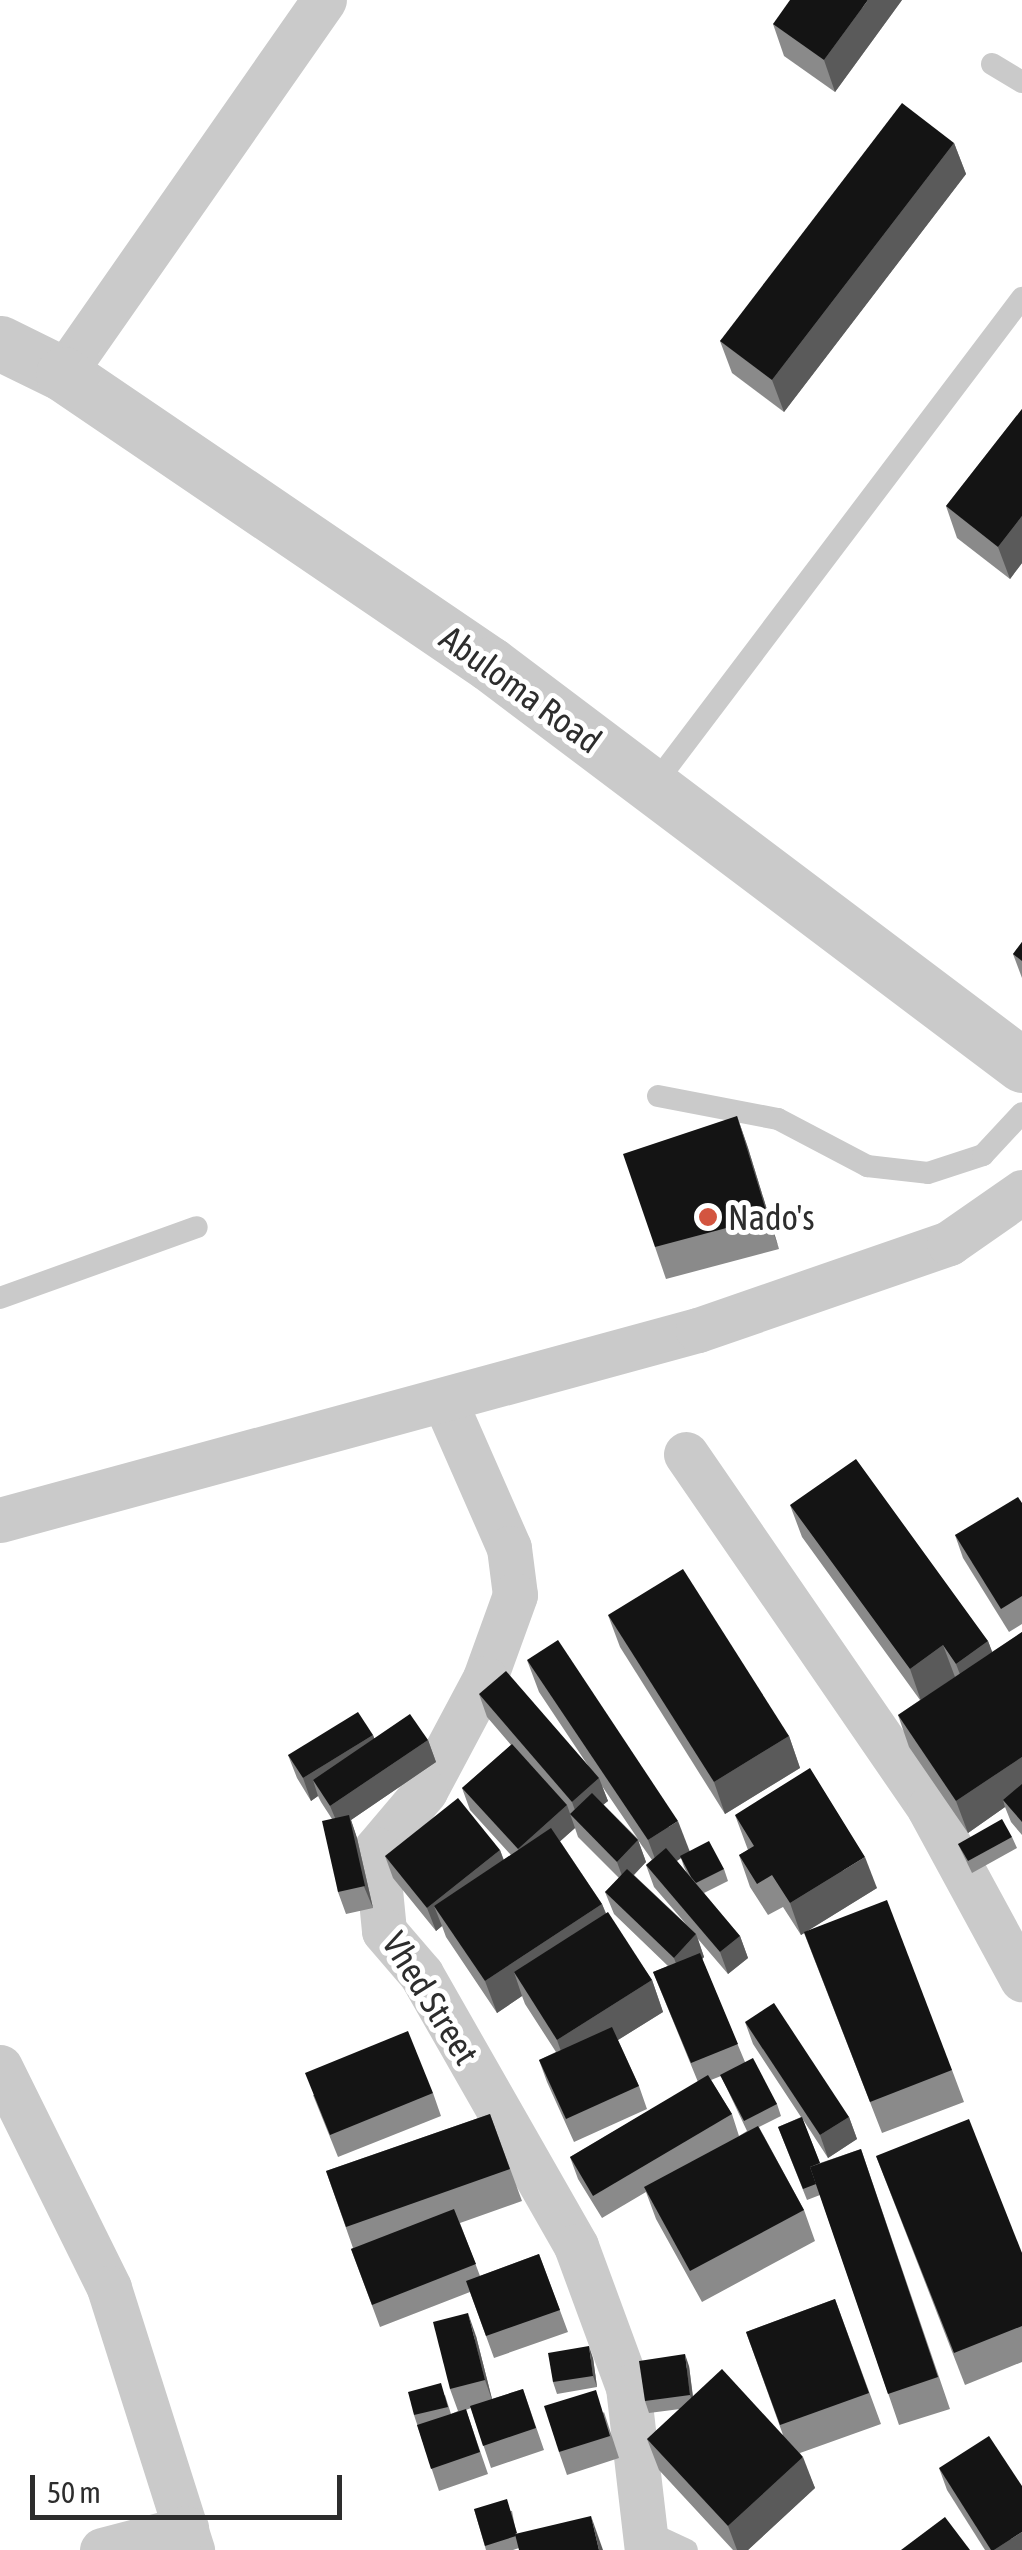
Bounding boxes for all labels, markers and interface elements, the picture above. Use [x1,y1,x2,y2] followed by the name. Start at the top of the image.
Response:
[432,616,610,762] street label: Abuloma Road
[728,1196,815,1238] place label: Nado's
[697,1206,719,1228] marker: Nado's
[374,1924,488,2072] street label: Vhed Street
[35,2455,348,2517] scale bar
[47,2475,101,2509] text: 50 m

